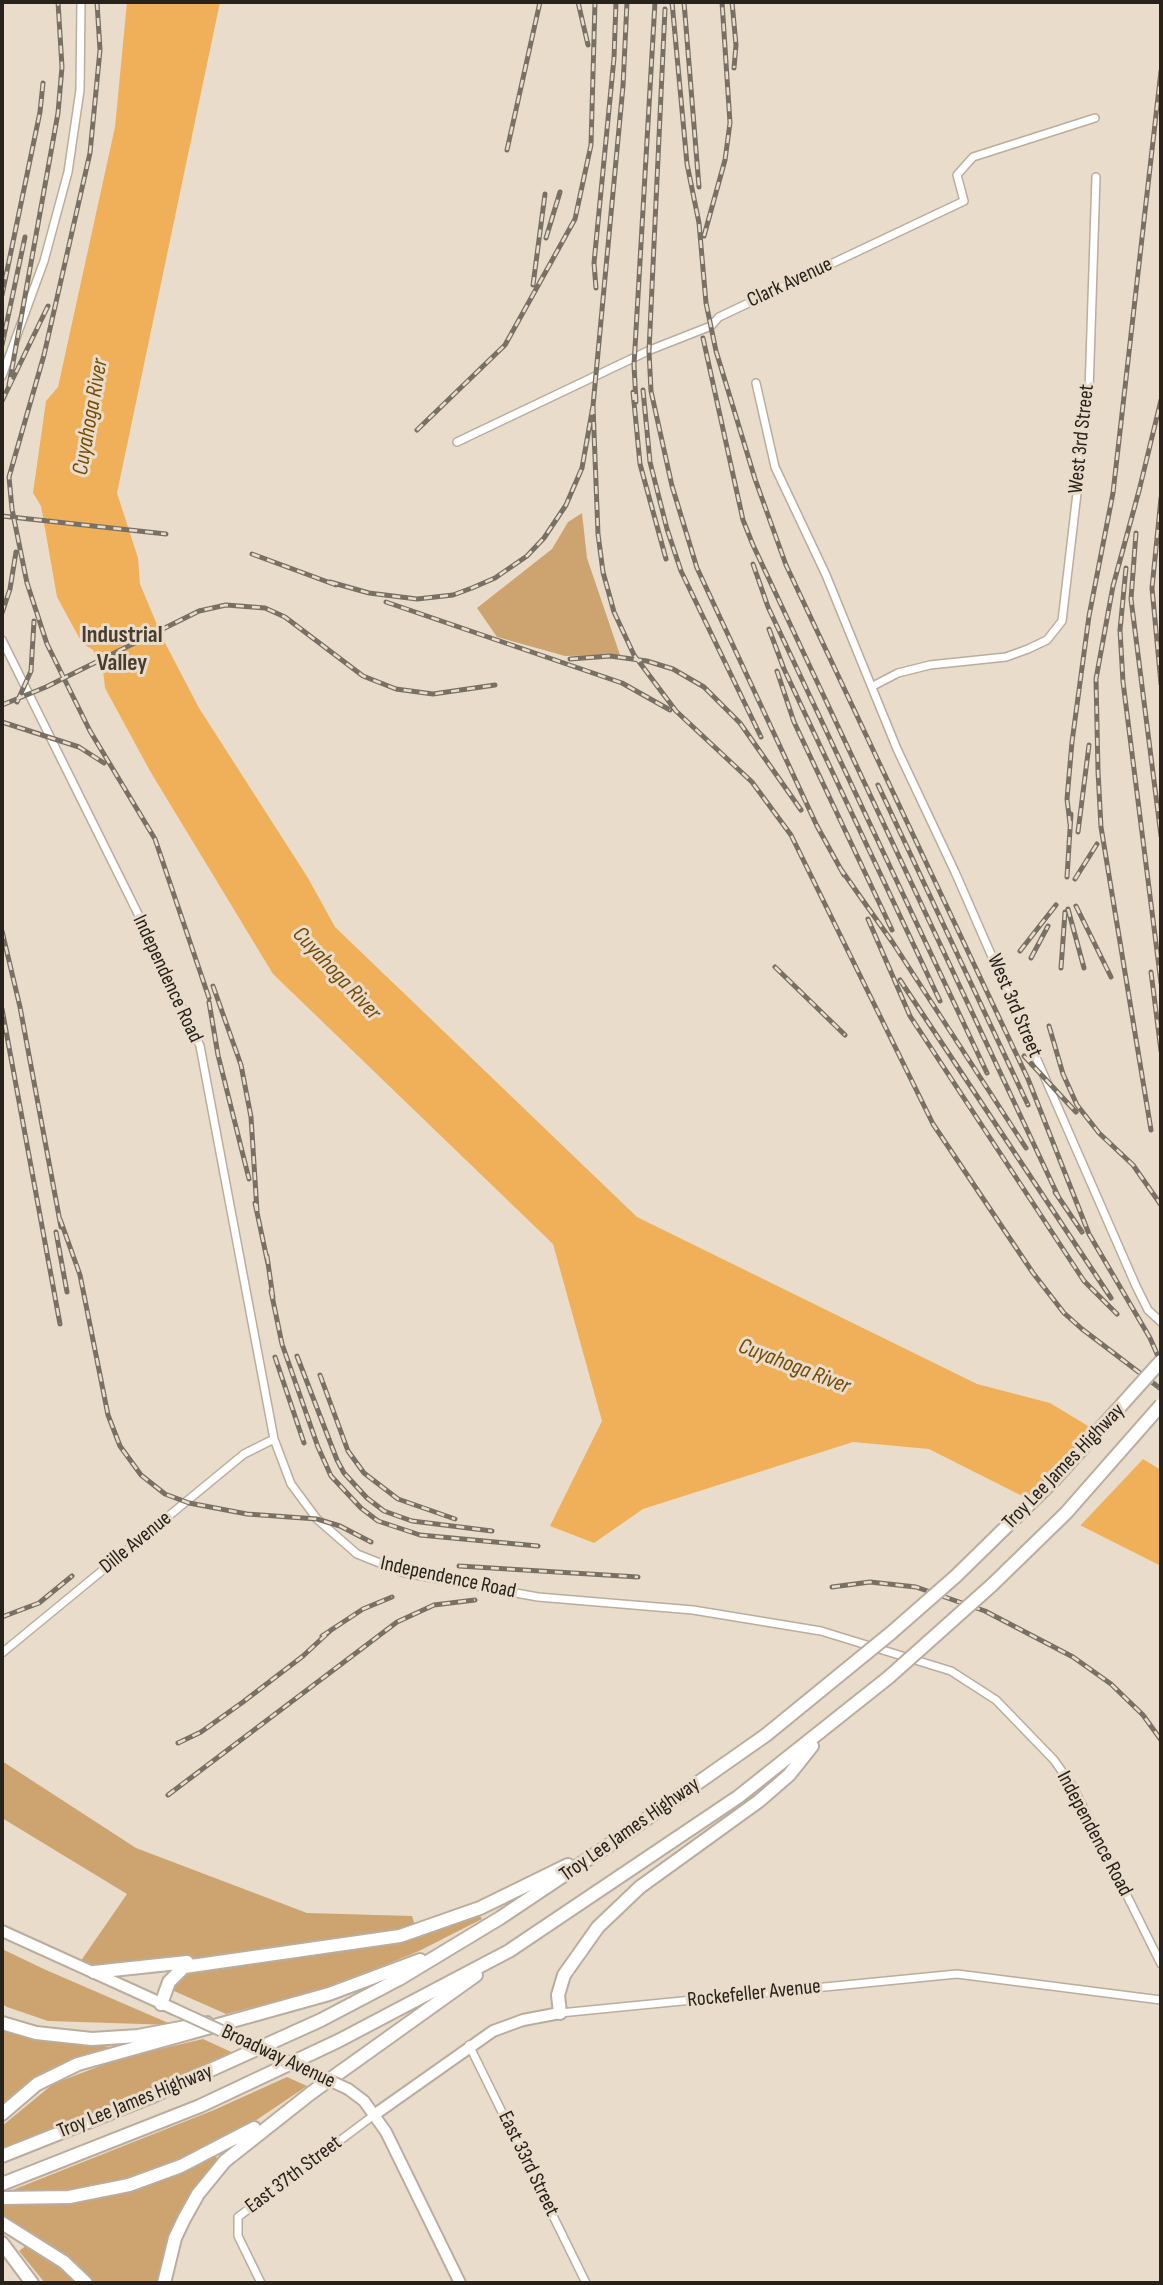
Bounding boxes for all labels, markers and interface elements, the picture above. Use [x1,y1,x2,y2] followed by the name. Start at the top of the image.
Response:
[743,252,837,314] street label: Clark Avenue
[67,357,115,477] water label: Cuyahoga River
[1064,383,1100,495] street label: West 3rd Street
[81,622,163,678] district label: Industrial Valley
[126,911,208,1047] street label: Independence Road
[286,922,386,1026] water label: Cuyahoga River
[981,950,1047,1062] street label: West 3rd Street
[734,1333,854,1401] water label: Cuyahoga River
[998,1399,1130,1535] street label: Troy Lee James Highway
[95,1506,177,1580] street label: Dille Avenue
[378,1551,518,1605] street label: Independence Road
[1051,1767,1137,1901] street label: Independence Road
[555,1772,705,1888] street label: Troy Lee James Highway
[686,1974,822,2014] street label: Rockefeller Avenue
[217,2020,339,2094] street label: Broadway Avenue
[54,2059,216,2145] street label: Troy Lee James Highway
[492,2108,564,2220] street label: East 33rd Street
[241,2131,347,2219] street label: East 37th Street

